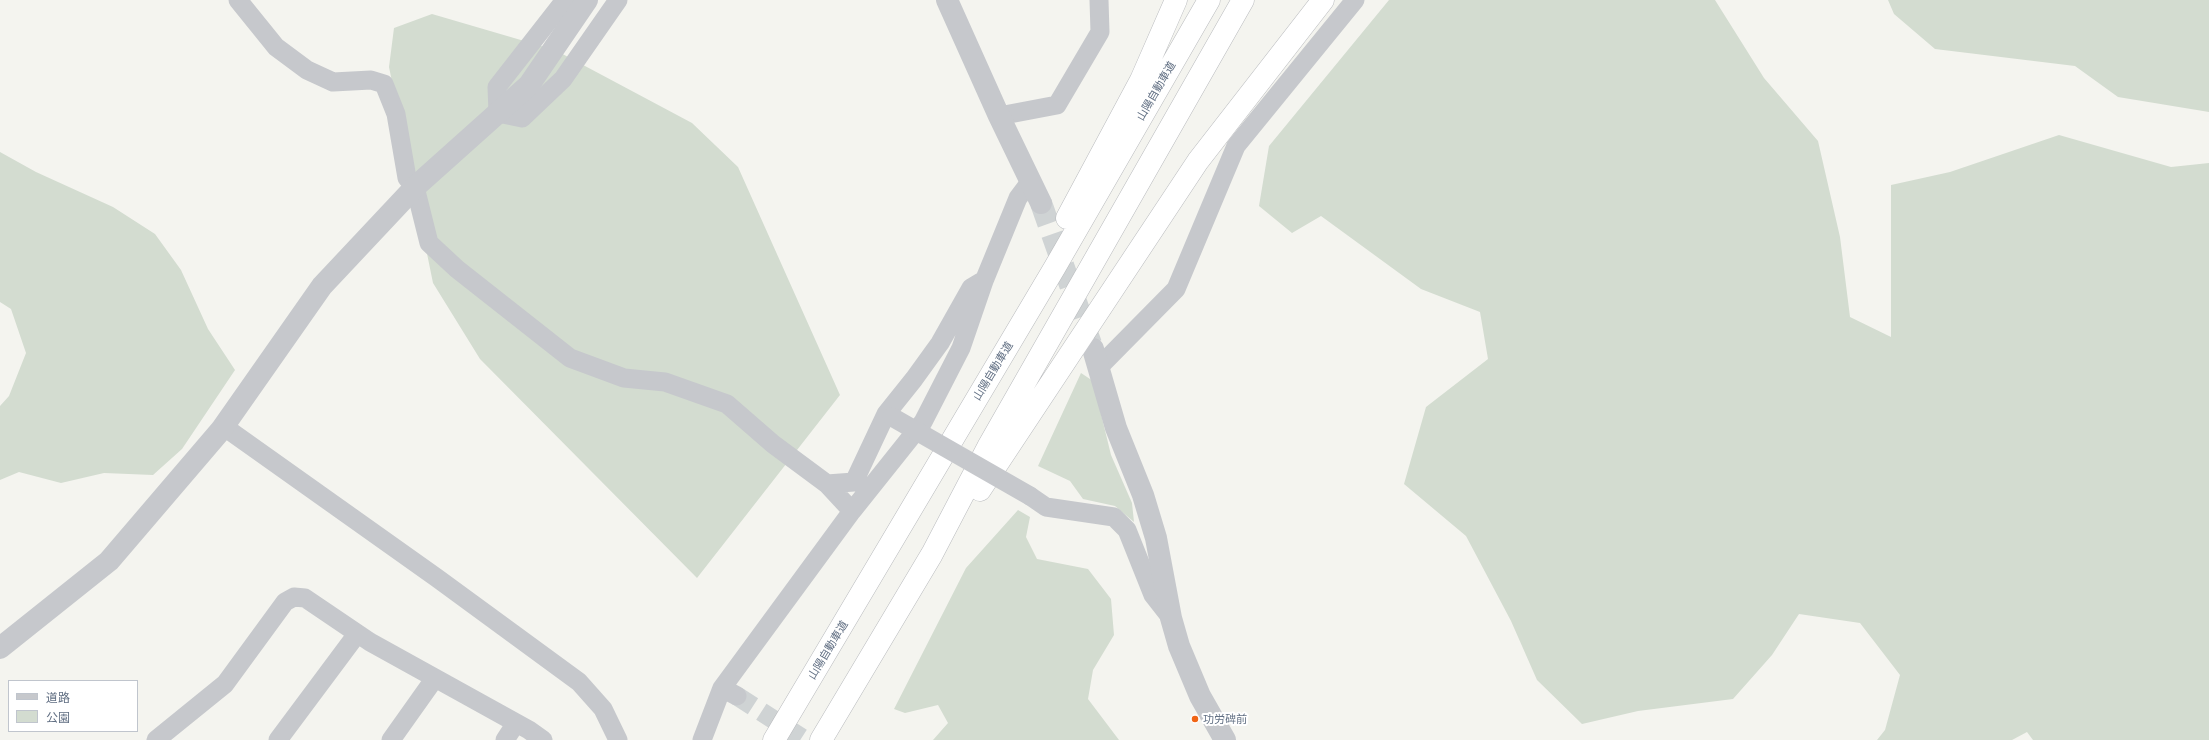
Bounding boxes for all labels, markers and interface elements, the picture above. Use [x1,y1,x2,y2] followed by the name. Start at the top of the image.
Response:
[1134,59,1178,123] street label: 山陽自動車道
[970,339,1016,403] street label: 山陽自動車道
[805,618,851,682] street label: 山陽自動車道
[8,680,138,732] legend
[46,691,70,704] text: 道路
[46,711,70,724] text: 公園
[1203,712,1247,726] place label: 功労碑前
[1190,714,1200,724] marker: 功労碑前

